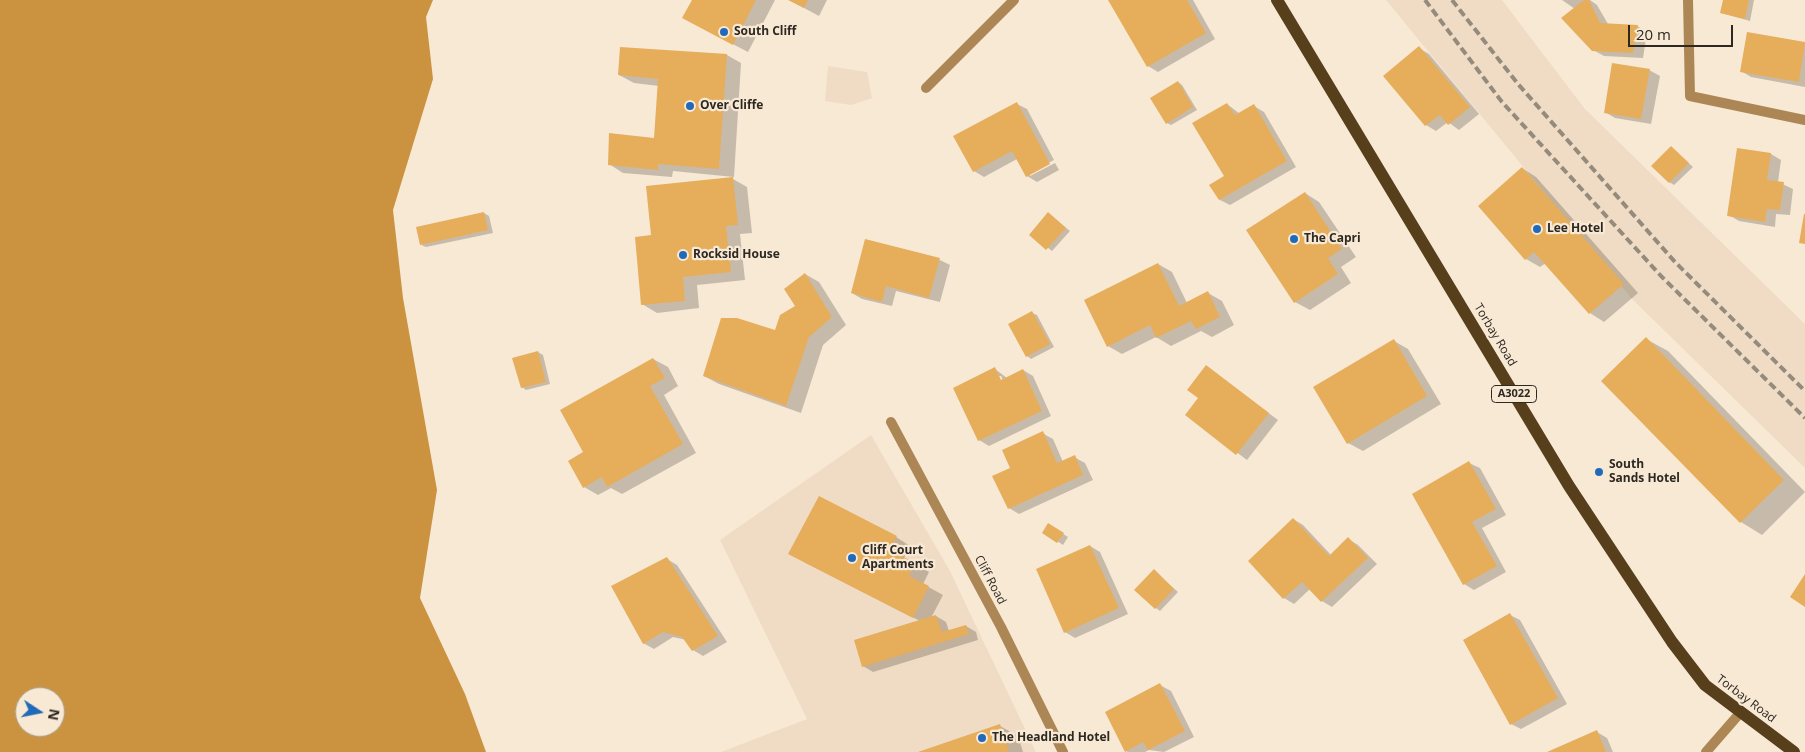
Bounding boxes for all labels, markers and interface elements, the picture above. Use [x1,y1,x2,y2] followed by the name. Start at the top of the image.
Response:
[1630,15,1735,47] scale bar
[1636,24,1671,44] text: 20 m
[734,25,796,39] place label: South Cliff
[718,26,730,38] marker: South Cliff
[700,99,763,113] place label: Over Cliffe
[684,100,696,112] marker: Over Cliffe
[1547,222,1604,236] place label: Lee Hotel
[1531,223,1543,235] marker: Lee Hotel
[1304,232,1361,246] place label: The Capri
[1288,233,1300,245] marker: The Capri
[693,248,780,262] place label: Rocksid House
[677,249,689,261] marker: Rocksid House
[1471,301,1519,369] street label: Torbay Road
[1492,386,1536,402] road number: A3022
[1609,458,1680,486] place label: South Sands Hotel
[1593,466,1605,478] marker: South Sands Hotel
[862,544,934,572] place label: Cliff Court Apartments
[846,552,858,564] marker: Cliff Court Apartments
[971,553,1009,607] street label: Cliff Road
[1714,672,1778,726] street label: Torbay Road
[15,687,65,737] north arrow
[44,707,65,722] text: N
[992,731,1110,745] place label: The Headland Hotel
[976,732,988,744] marker: The Headland Hotel

